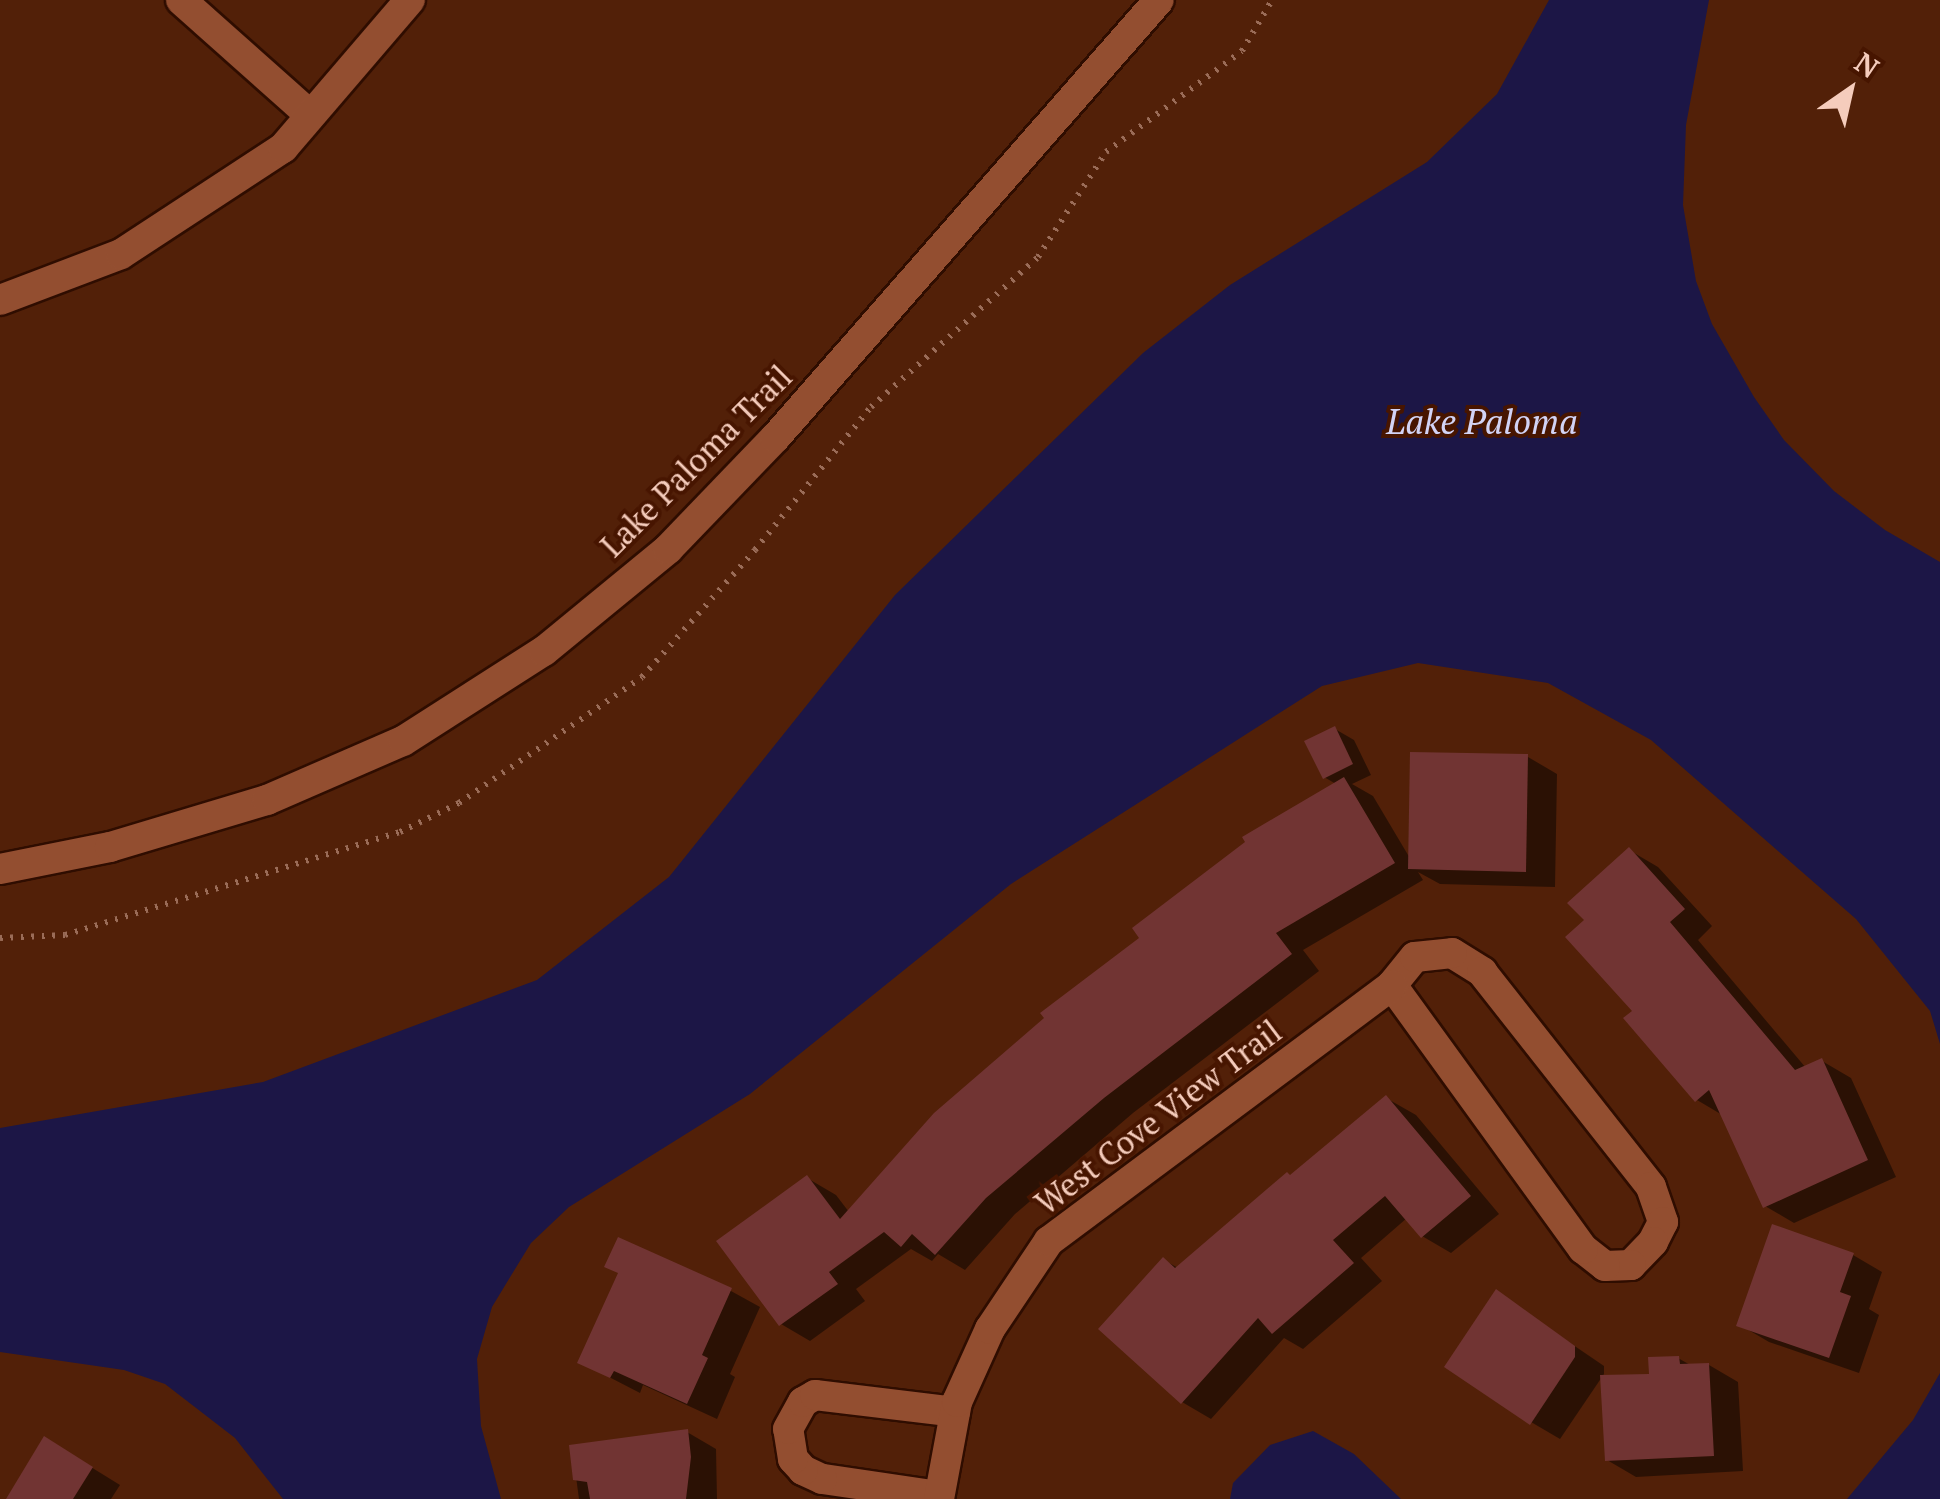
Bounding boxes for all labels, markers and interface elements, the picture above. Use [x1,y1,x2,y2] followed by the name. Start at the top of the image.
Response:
[1800,40,1900,140] north arrow
[1848,43,1886,86] text: N
[592,357,800,565] street label: Lake Paloma Trail
[1386,400,1578,442] water label: Lake Paloma
[1027,1012,1289,1222] street label: West Cove View Trail

